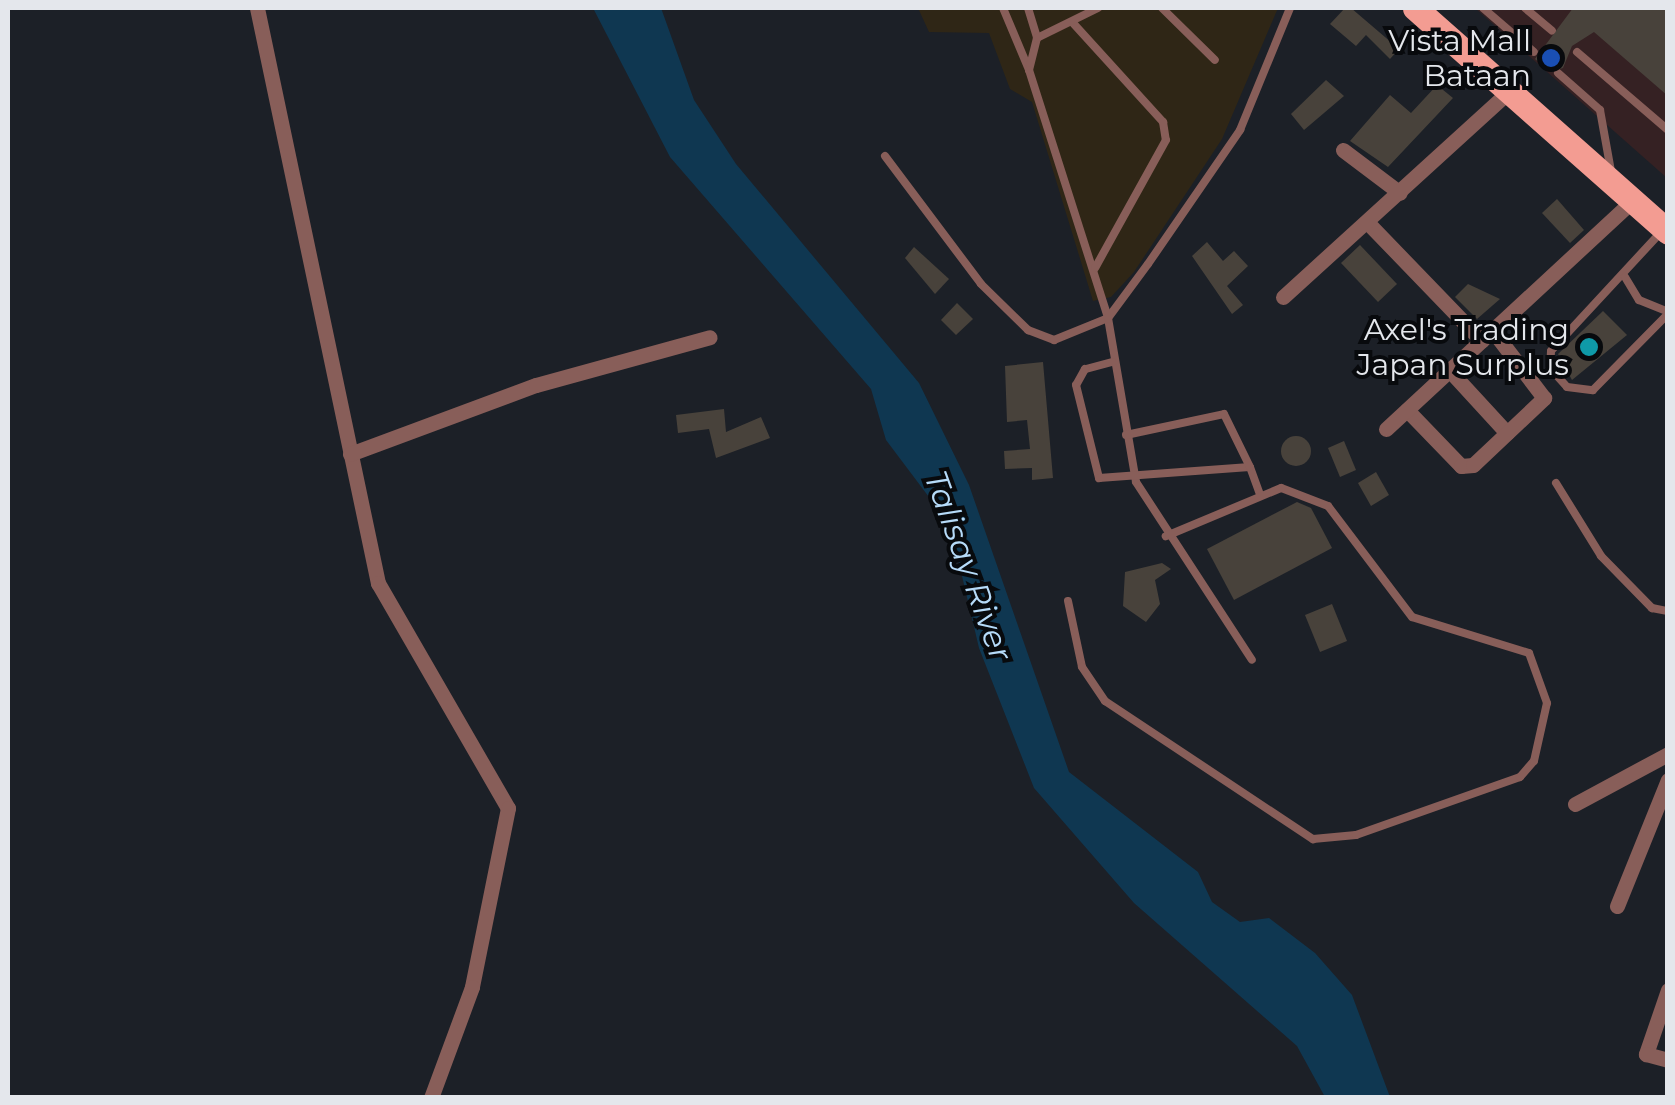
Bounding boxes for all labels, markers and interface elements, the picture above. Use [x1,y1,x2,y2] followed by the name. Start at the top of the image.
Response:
[1388,23,1531,94] place label: Vista Mall Bataan
[1540,47,1562,69] marker: Vista Mall Bataan
[1357,312,1569,382] place label: Axel's Trading Japan Surplus
[1578,336,1600,358] marker: Axel's Trading Japan Surplus
[916,466,1020,666] water label: Talisay River

